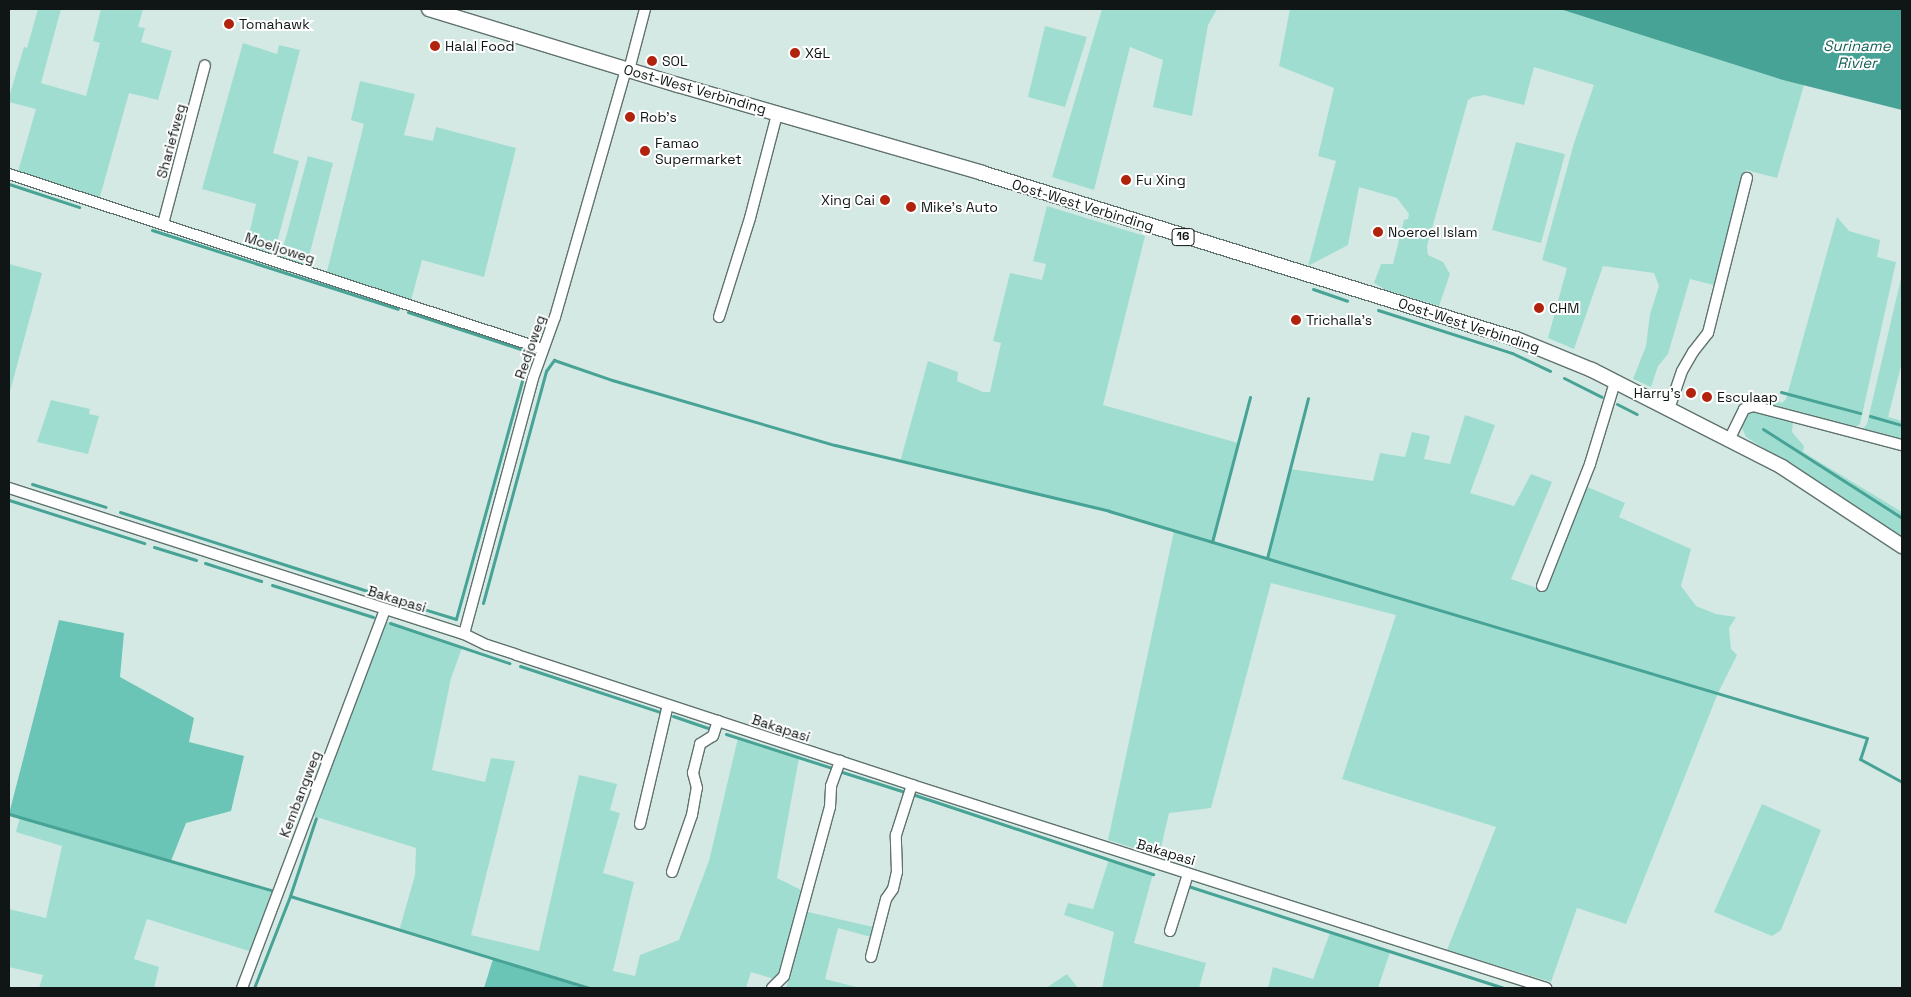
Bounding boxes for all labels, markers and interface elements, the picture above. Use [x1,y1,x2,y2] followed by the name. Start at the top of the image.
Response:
[239,16,310,32] place label: Tomahawk
[223,18,235,30] marker: Tomahawk
[1823,36,1891,71] water label: Suriname Rivier
[445,38,515,54] place label: Halal Food
[429,40,441,52] marker: Halal Food
[805,45,830,61] place label: X&L
[789,47,801,59] marker: X&L
[662,53,688,69] place label: SOL
[646,55,658,67] marker: SOL
[622,61,768,117] street label: Oost-West Verbinding
[153,102,189,180] street label: Shariefweg
[640,109,677,125] place label: Rob's
[624,111,636,123] marker: Rob's
[655,135,742,168] place label: Famao Supermarket
[639,145,651,157] marker: Famao Supermarket
[1136,172,1186,188] place label: Fu Xing
[1120,174,1132,186] marker: Fu Xing
[1010,175,1156,235] street label: Oost-West Verbinding
[821,192,875,208] place label: Xing Cai
[879,194,891,206] marker: Xing Cai
[921,199,998,215] place label: Mike's Auto
[905,201,917,213] marker: Mike's Auto
[1388,224,1478,240] place label: Noeroel Islam
[1372,226,1384,238] marker: Noeroel Islam
[1170,228,1196,246] road number: 16
[243,229,317,267] street label: Moeljoweg
[1396,294,1542,356] street label: Oost-West Verbinding
[1549,300,1579,316] place label: CHM
[1533,302,1545,314] marker: CHM
[1306,312,1372,328] place label: Trichalla's
[511,313,549,381] street label: Redjoweg
[1290,314,1302,326] marker: Trichalla's
[1634,385,1681,401] place label: Harry's
[1685,387,1697,399] marker: Harry's
[1717,389,1778,405] place label: Esculaap
[1701,391,1713,403] marker: Esculaap
[366,582,428,616] street label: Bakapasi
[750,711,812,745] street label: Bakapasi
[276,748,324,840] street label: Kembangweg
[1135,835,1197,869] street label: Bakapasi

